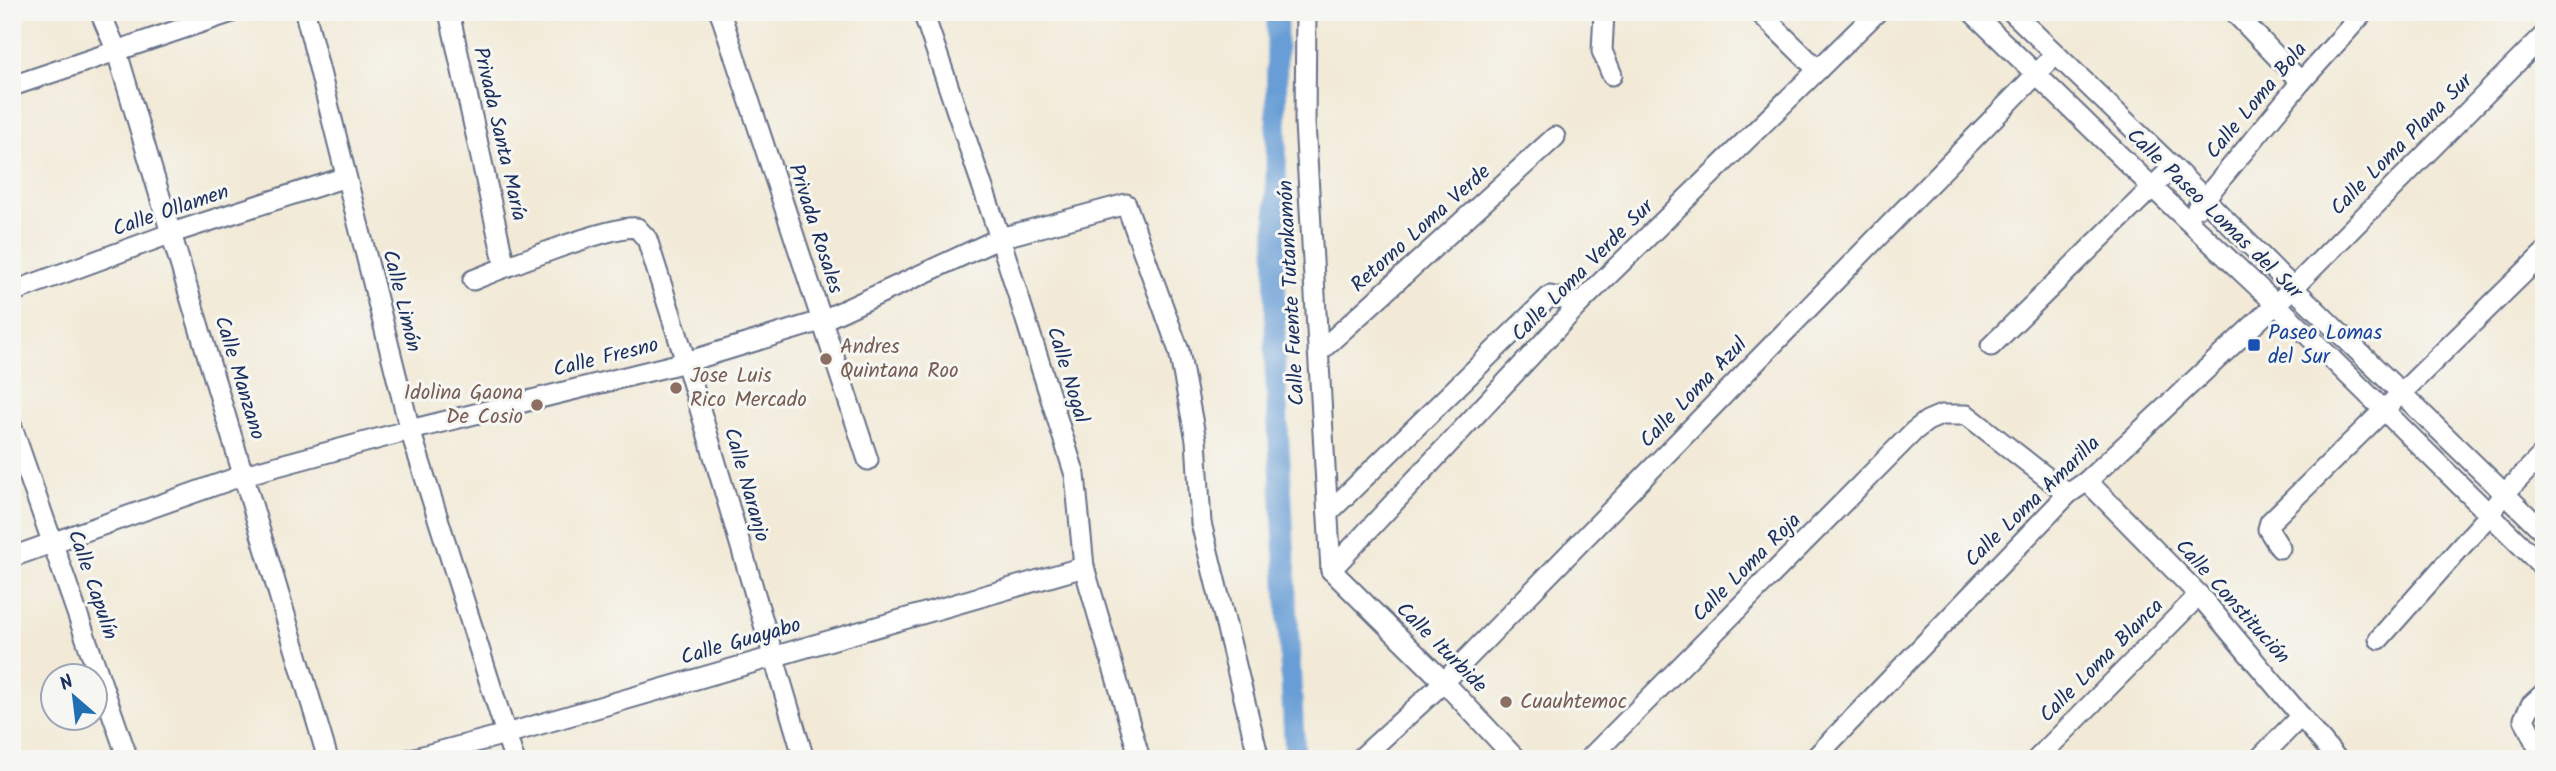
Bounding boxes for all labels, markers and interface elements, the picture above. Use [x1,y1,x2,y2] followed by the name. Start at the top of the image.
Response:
[2198,35,2316,167] street label: Calle Loma Bola
[463,44,535,224] street label: Privada Santa María
[2323,65,2482,224] street label: Calle Loma Plana Sur
[2118,121,2311,308] street label: Calle Paseo Lomas del Sur
[1343,157,1499,301] street label: Retorno Loma Verde
[778,160,852,298] street label: Privada Rosales
[108,176,234,246] street label: Calle Ollamen
[1270,179,1314,407] street label: Calle Fuente Tutankamón
[1504,191,1663,350] street label: Calle Loma Verde Sur
[372,246,430,356] street label: Calle Limón
[205,312,273,444] street label: Calle Manzano
[2268,317,2382,374] place label: Paseo Lomas del Sur
[1037,323,1097,427] street label: Calle Nogal
[550,329,662,387] street label: Calle Fresno
[1632,330,1756,456] street label: Calle Loma Azul
[840,331,958,388] place label: Andres Quintana Roo
[2246,337,2262,353] marker: Paseo Lomas del Sur
[818,351,834,367] marker: Andres Quintana Roo
[690,360,807,417] place label: Jose Luis Rico Mercado
[404,377,523,434] place label: Idolina Gaona De Cosio
[668,380,684,396] marker: Jose Luis Rico Mercado
[529,397,545,413] marker: Idolina Gaona De Cosio
[714,424,778,546] street label: Calle Naranjo
[1958,428,2108,576] street label: Calle Loma Amarilla
[1685,506,1809,630] street label: Calle Loma Roja
[58,525,126,645] street label: Calle Capulín
[2166,532,2298,672] street label: Calle Constitución
[2032,591,2172,731] street label: Calle Loma Blanca
[1388,595,1495,702] street label: Calle Iturbide
[677,609,805,675] street label: Calle Guayabo
[38,662,108,732] north arrow
[55,668,79,700] text: N
[1520,686,1627,719] place label: Cuauhtemoc
[1498,694,1514,710] marker: Cuauhtemoc

